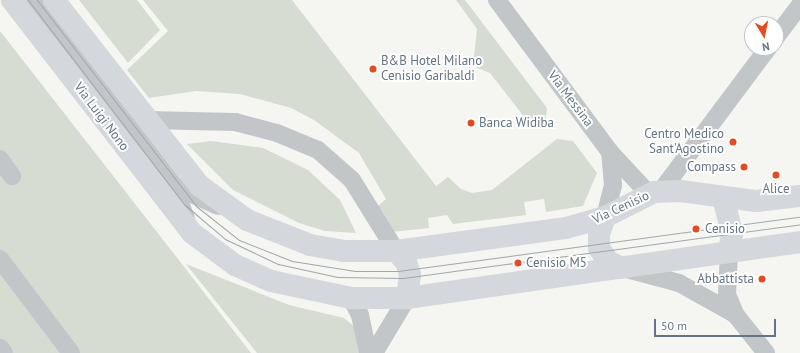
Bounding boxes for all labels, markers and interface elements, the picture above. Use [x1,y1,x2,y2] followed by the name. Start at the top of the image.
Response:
[744,16,784,56] north arrow
[761,39,771,54] text: N
[381,54,482,85] place label: B&B Hotel Milano Cenisio Garibaldi
[368,64,378,74] marker: B&B Hotel Milano Cenisio Garibaldi
[544,68,596,130] street label: Via Messina
[70,80,132,154] street label: Via Luigi Nono
[479,115,554,131] place label: Banca Widiba
[466,118,476,128] marker: Banca Widiba
[644,127,724,158] place label: Centro Medico Sant'Agostino
[727,136,739,148] marker: Centro Medico Sant'Agostino
[687,159,736,175] place label: Compass
[739,162,749,172] marker: Compass
[771,170,781,180] marker: Alice
[762,181,790,197] place label: Alice
[590,188,652,228] street label: Via Cenisio
[705,221,745,237] place label: Cenisio
[690,223,702,235] marker: Cenisio
[526,255,587,271] place label: Cenisio M5
[513,258,523,268] marker: Cenisio M5
[697,271,754,287] place label: Abbattista
[757,274,767,284] marker: Abbattista
[656,311,778,337] scale bar
[661,318,687,333] text: 50 m

